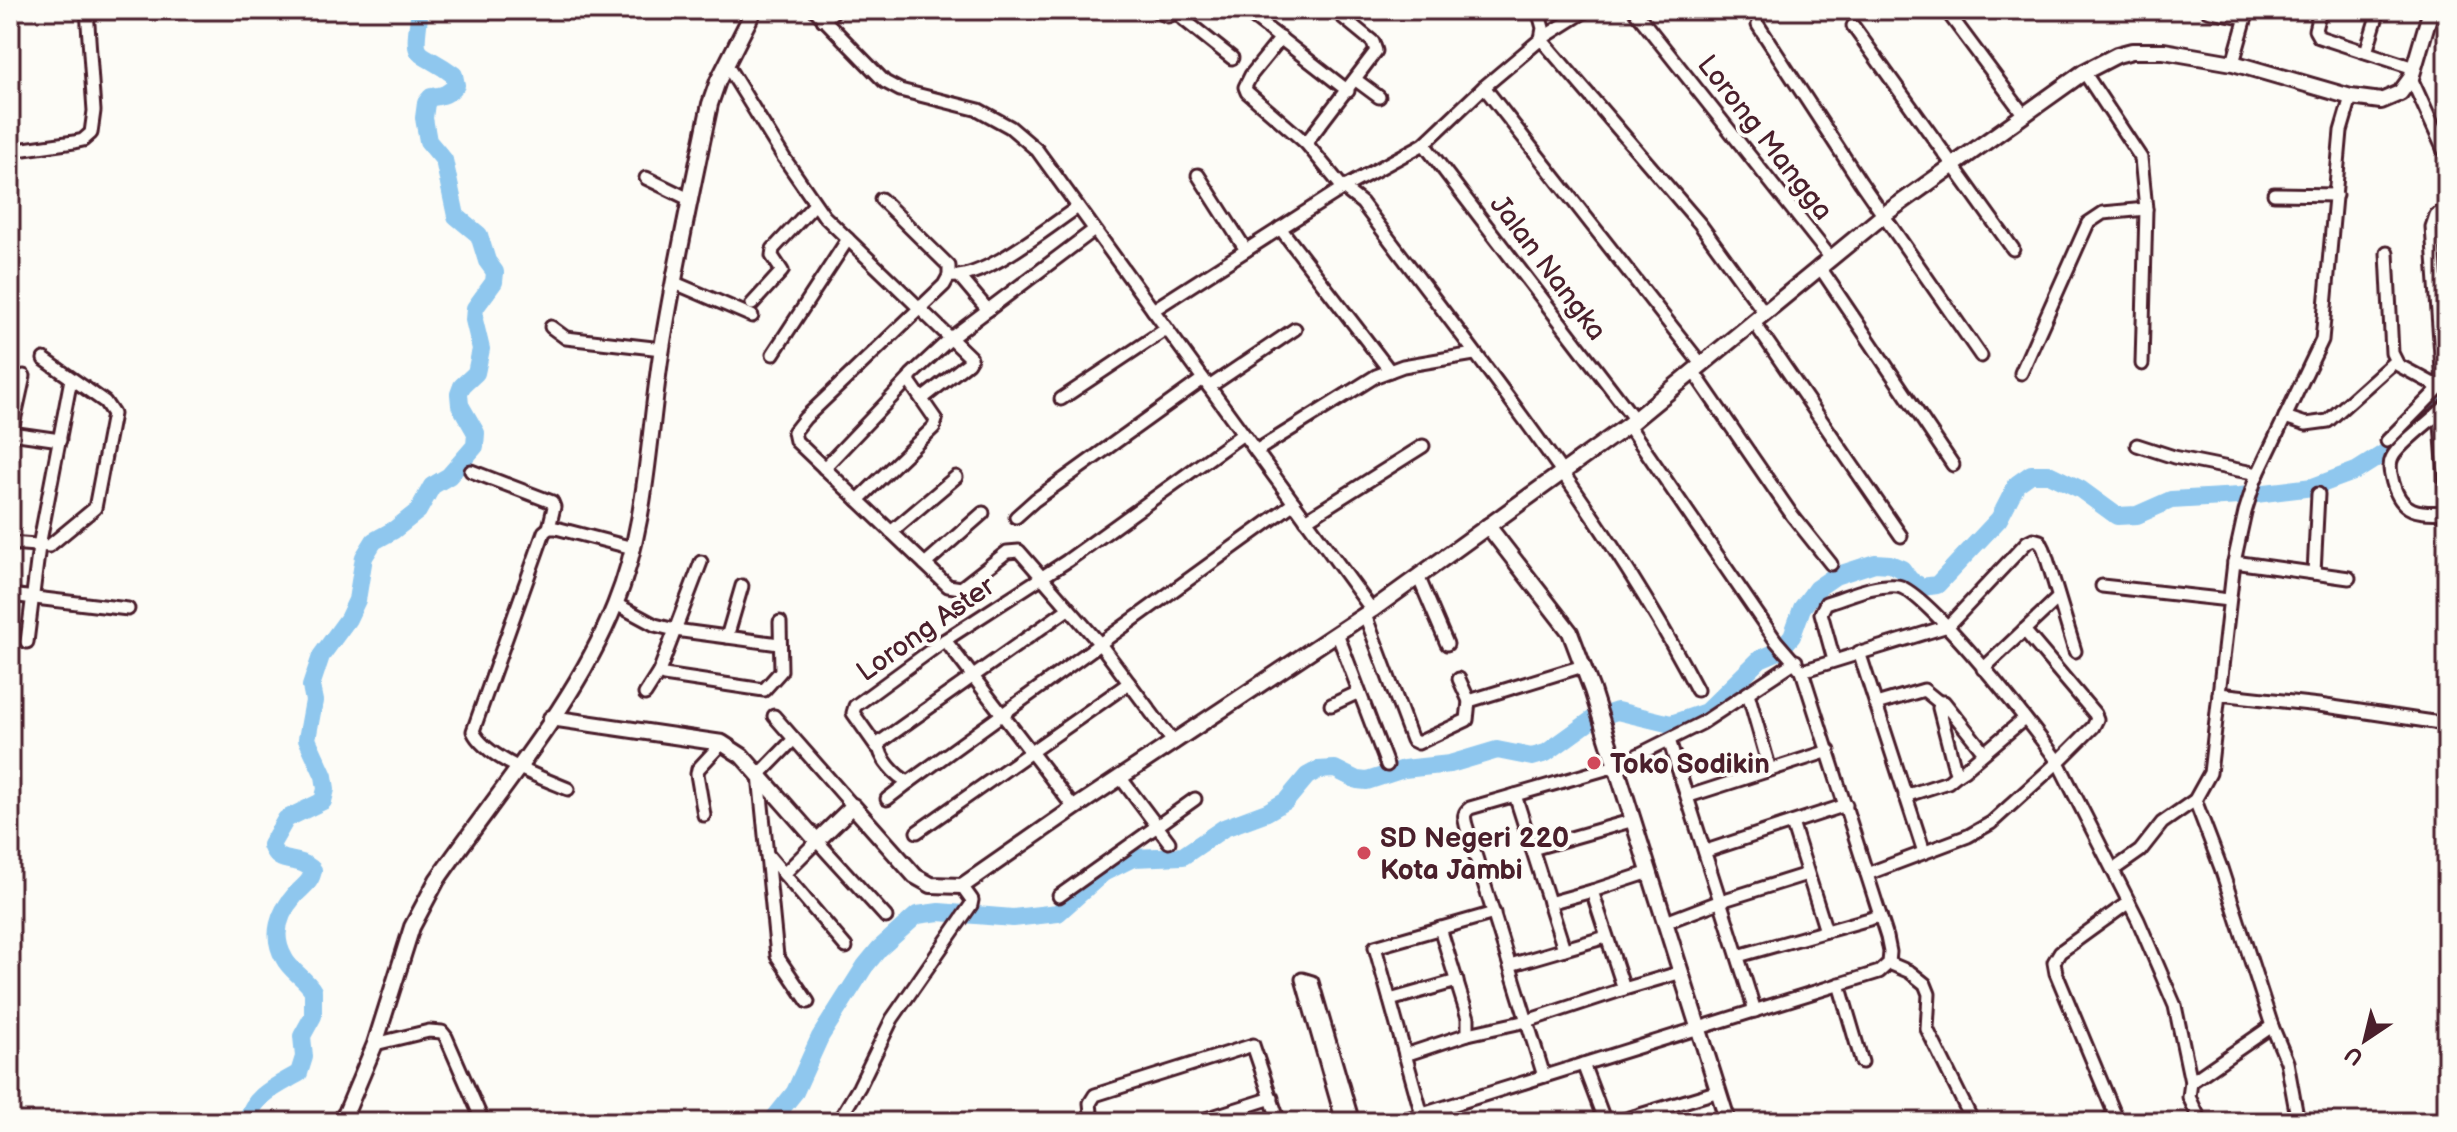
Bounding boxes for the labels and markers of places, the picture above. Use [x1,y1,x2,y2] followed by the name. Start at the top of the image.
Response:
[1610,748,1770,781] place label: Toko Sodikin
[1585,754,1603,772] marker: Toko Sodikin
[1380,822,1569,887] place label: SD Negeri 220 Kota Jambi
[1355,844,1373,862] marker: SD Negeri 220 Kota Jambi

